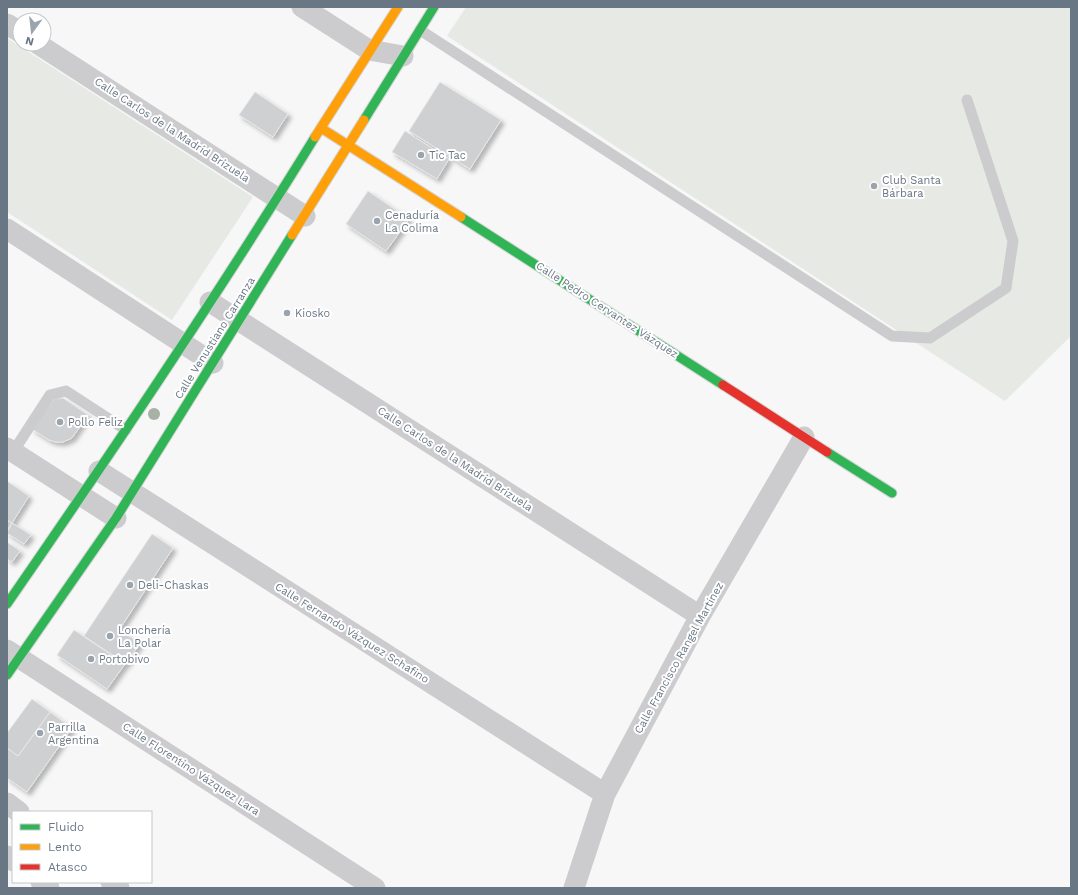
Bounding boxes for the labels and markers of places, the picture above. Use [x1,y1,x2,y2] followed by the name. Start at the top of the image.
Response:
[429,149,466,162] place label: Tic Tac
[416,150,426,160] marker: Tic Tac
[882,174,941,200] place label: Club Santa Bárbara
[869,181,879,191] marker: Club Santa Bárbara
[385,209,439,235] place label: Cenaduría La Colima
[372,216,382,226] marker: Cenaduría La Colima
[295,307,330,320] place label: Kiosko
[282,308,292,318] marker: Kiosko
[68,416,123,429] place label: Pollo Feliz
[55,417,65,427] marker: Pollo Feliz
[138,579,209,592] place label: Deli-Chaskas
[125,580,135,590] marker: Deli-Chaskas
[118,624,171,650] place label: Lonchería La Polar
[105,631,115,641] marker: Lonchería La Polar
[99,653,150,666] place label: Portobivo
[86,654,96,664] marker: Portobivo
[48,721,99,747] place label: Parrilla Argentina
[35,728,45,738] marker: Parrilla Argentina

